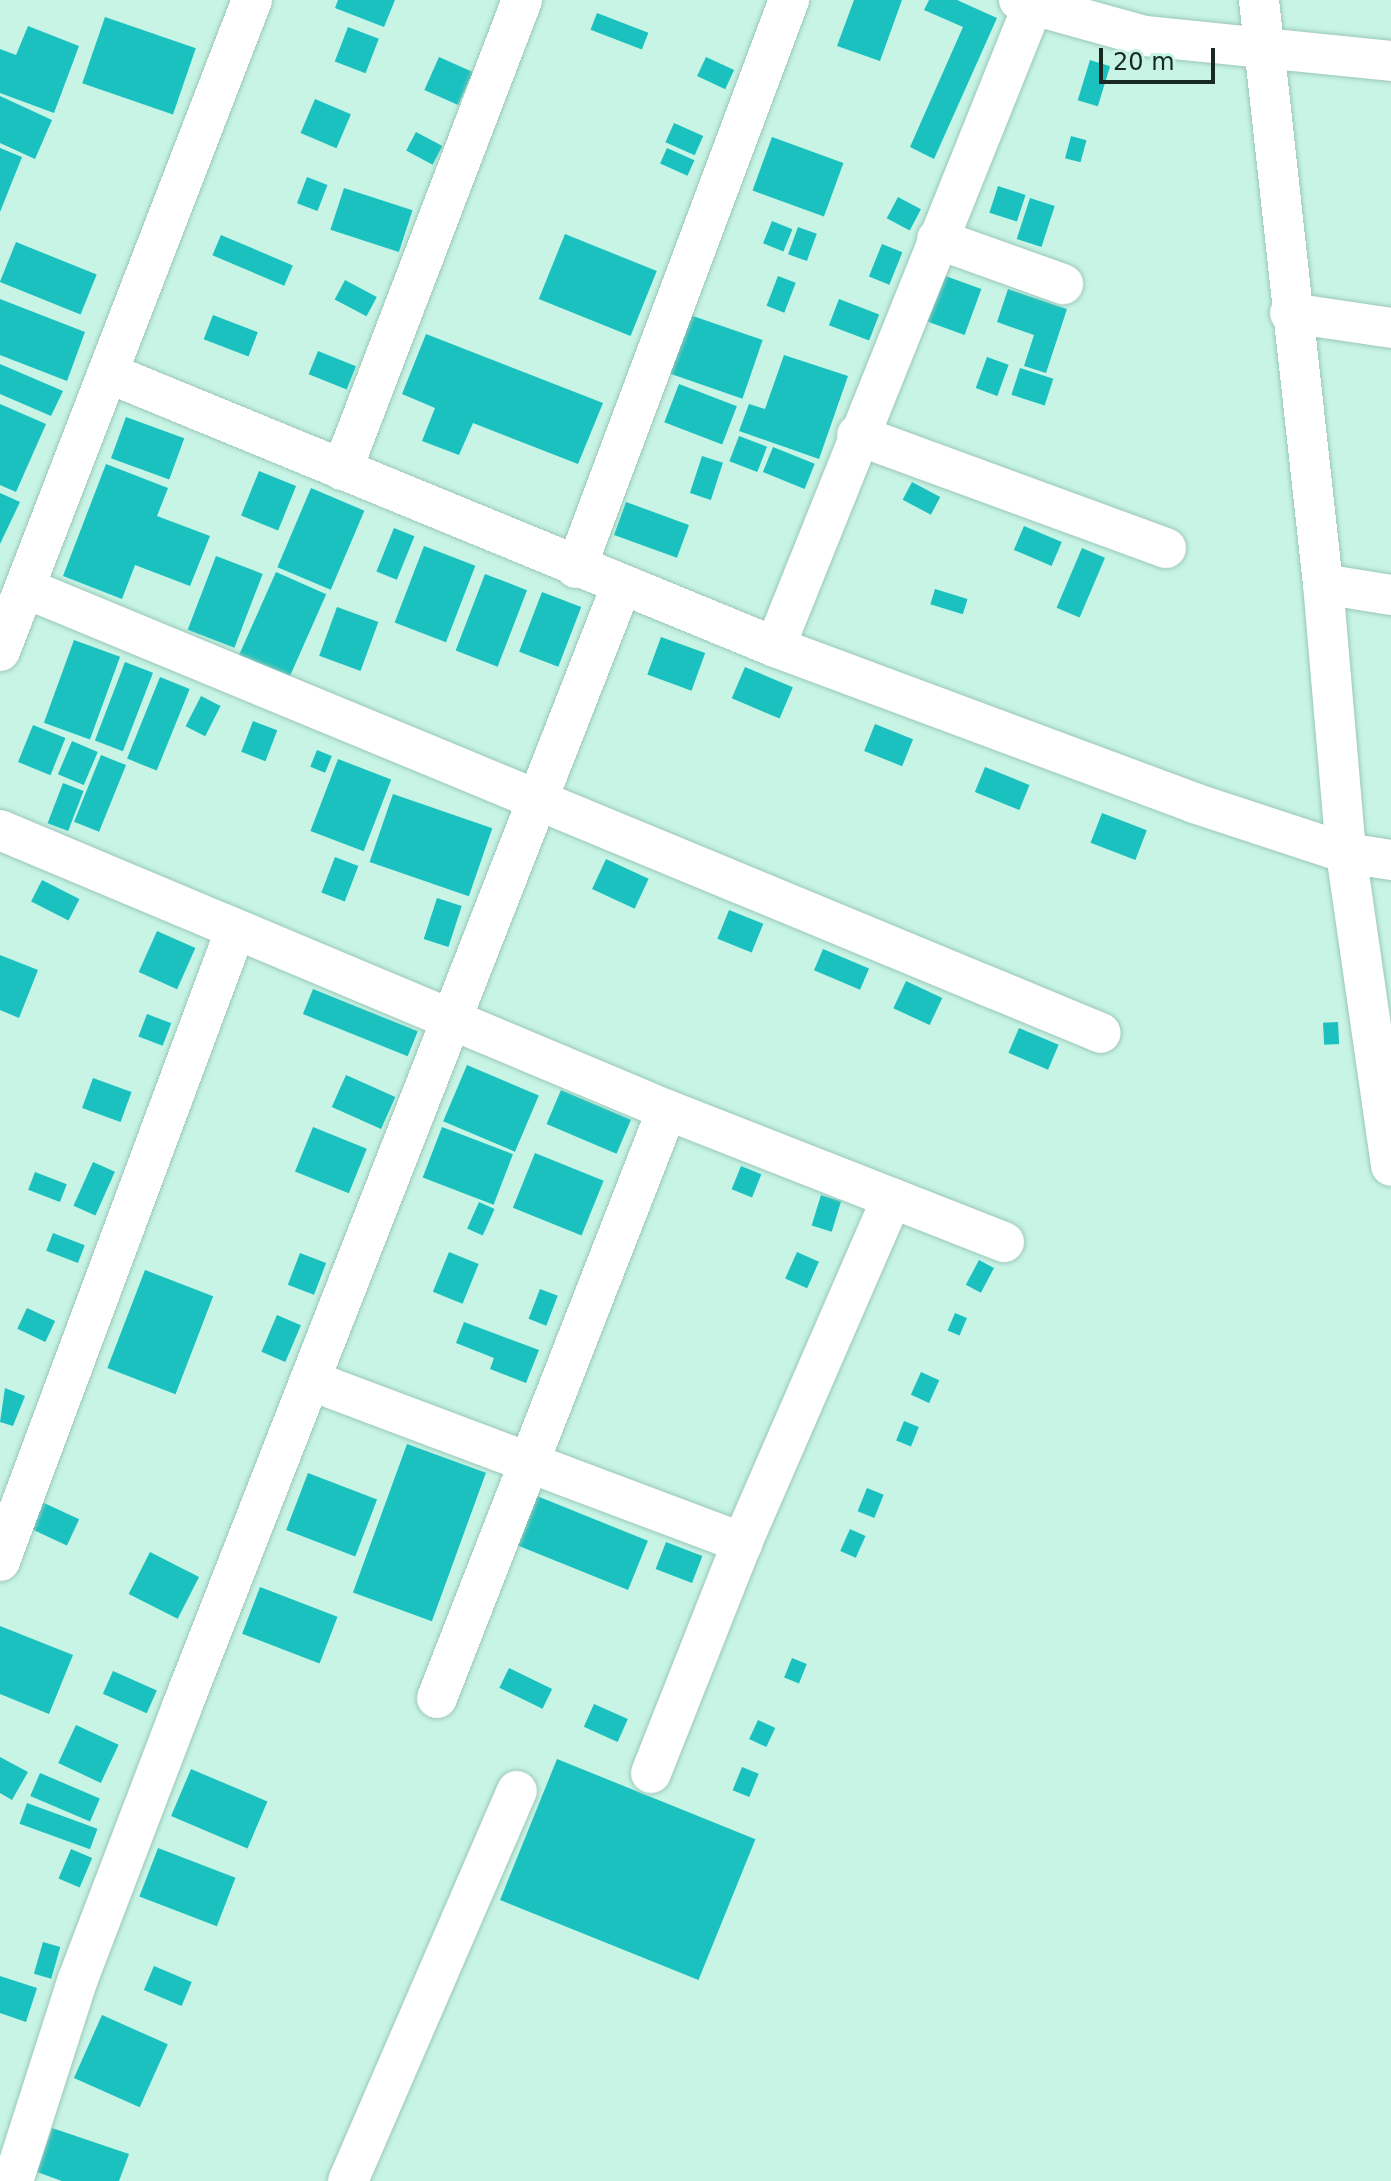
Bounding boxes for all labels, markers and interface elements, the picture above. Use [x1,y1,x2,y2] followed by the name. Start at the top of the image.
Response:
[1103,32,1219,82] scale bar
[1113,48,1175,76] text: 20 m

